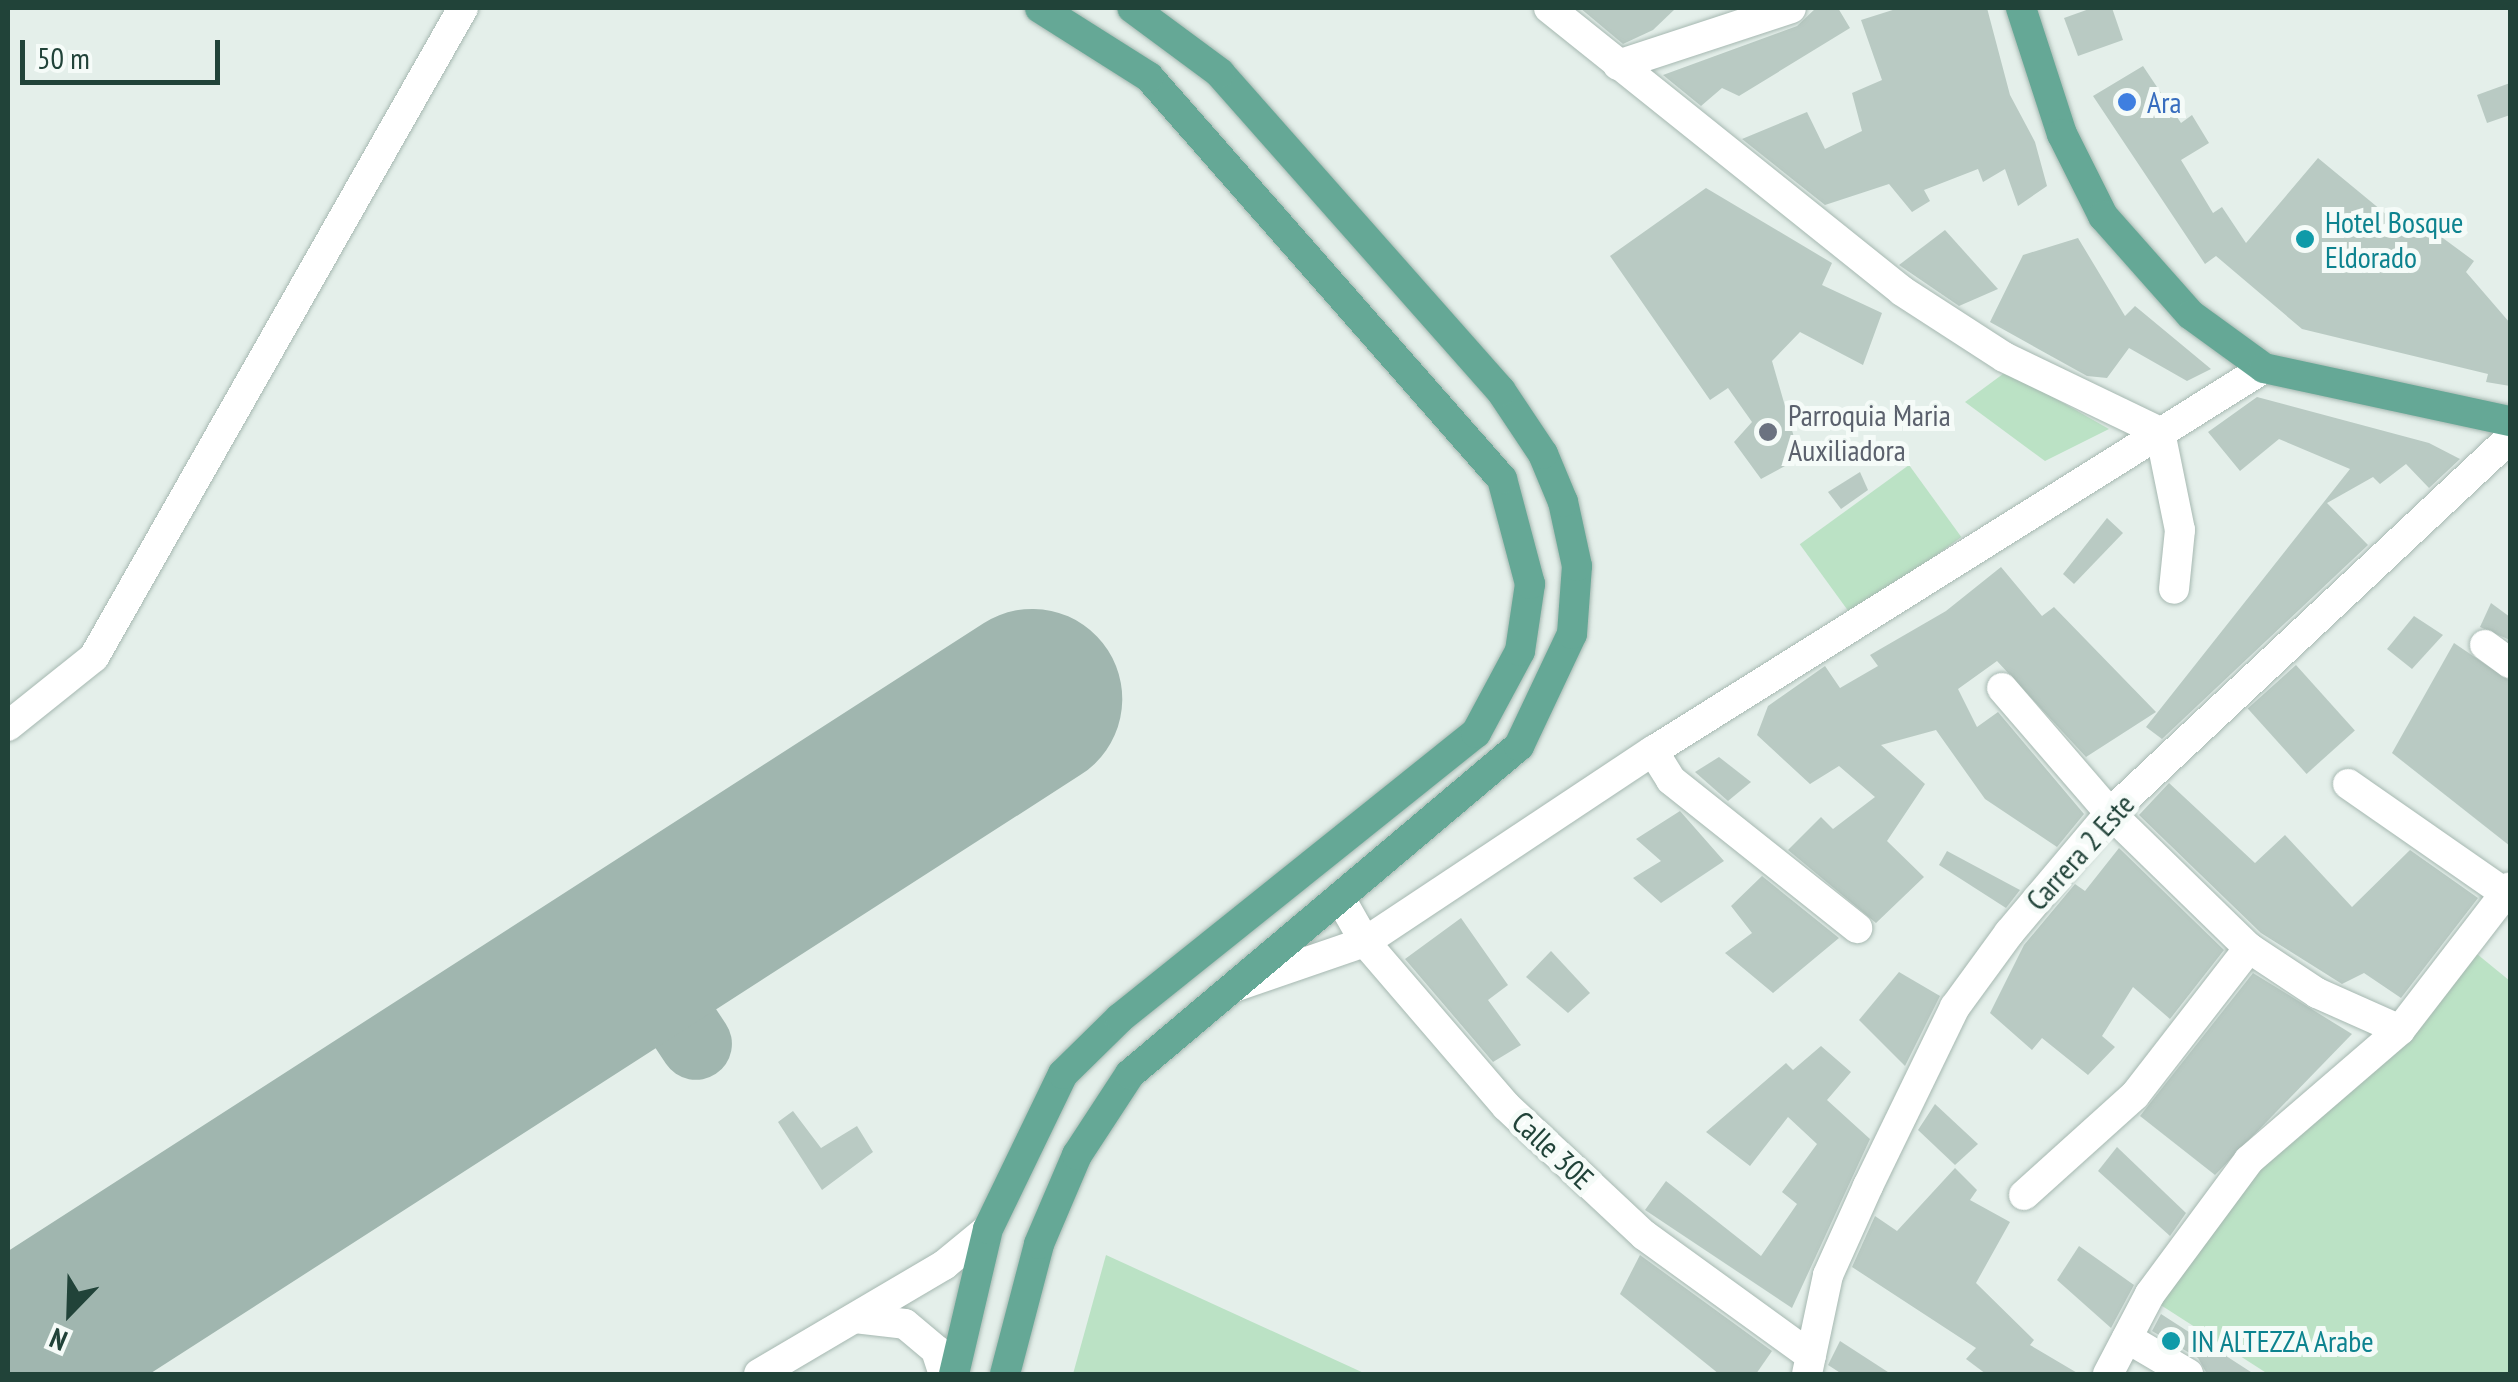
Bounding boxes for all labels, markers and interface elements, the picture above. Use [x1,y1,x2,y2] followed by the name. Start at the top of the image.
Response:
[25,20,225,82] scale bar
[37,38,90,77] text: 50 m
[2147,84,2181,120] place label: Ara
[2116,91,2138,113] marker: Ara
[2325,204,2463,274] place label: Hotel Bosque Eldorado
[2294,228,2316,250] marker: Hotel Bosque Eldorado
[1788,397,1951,468] place label: Parroquia Maria Auxiliadora
[1757,421,1779,443] marker: Parroquia Maria Auxiliadora
[2018,786,2142,918] street label: Carrera 2 Este
[1505,1103,1601,1197] street label: Calle 30E
[20,1262,120,1362] north arrow
[44,1320,72,1360] text: N
[2191,1323,2376,1359] place label: IN ALTEZZA Arabe
[2160,1330,2182,1352] marker: IN ALTEZZA Arabe

